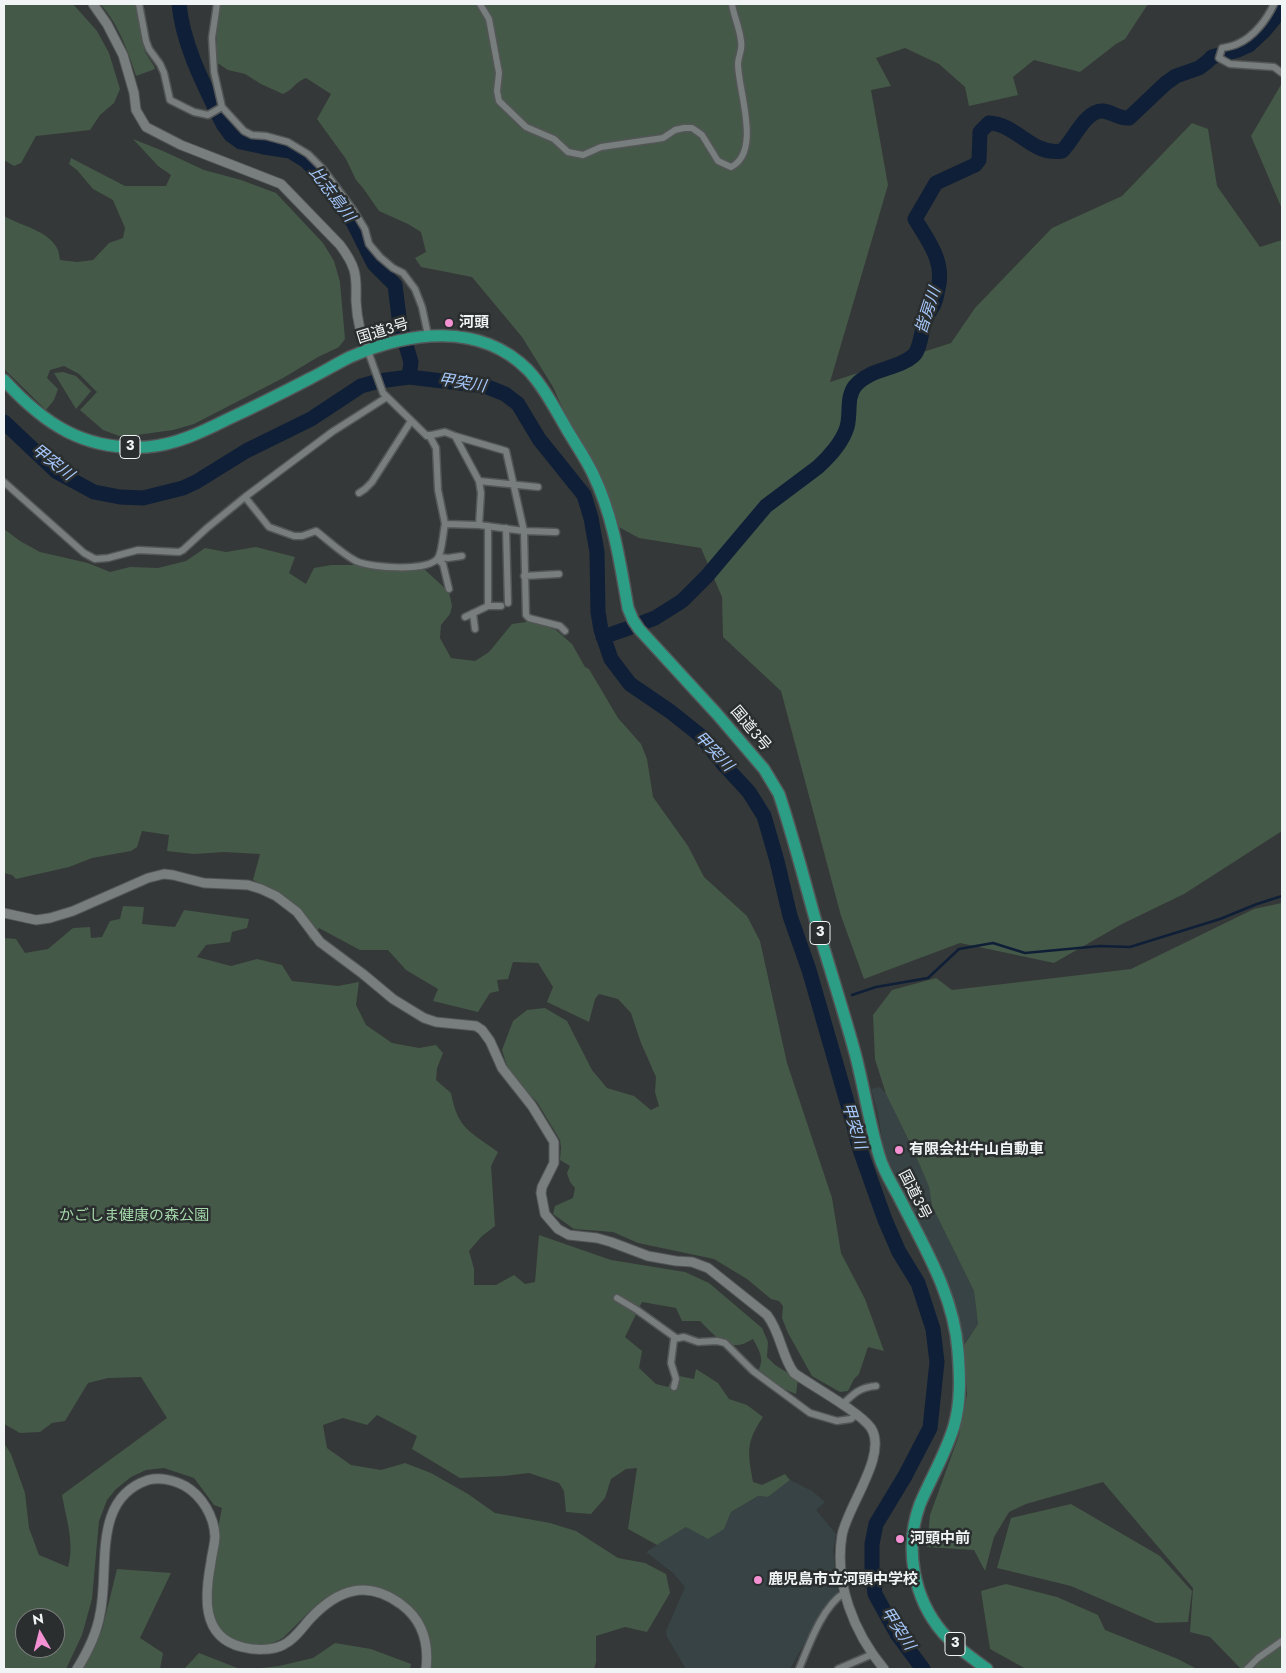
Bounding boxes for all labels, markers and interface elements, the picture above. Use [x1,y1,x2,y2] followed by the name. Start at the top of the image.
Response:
[304,164,358,226] water label: 比志島川
[912,285,946,337] water label: 皆房川
[459,314,489,332] place label: 河頭
[355,316,411,348] street label: 国道3号
[443,317,455,329] marker: 河頭
[437,371,487,397] water label: 甲突川
[120,436,140,458] road number: 3
[27,441,77,485] water label: 甲突川
[726,703,774,755] street label: 国道3号
[689,728,737,776] water label: 甲突川
[810,921,830,944] road number: 3
[837,1100,869,1152] water label: 甲突川
[909,1141,1044,1159] place label: 有限会社牛山自動車
[893,1144,905,1156] marker: 有限会社牛山自動車
[894,1167,934,1223] street label: 国道3号
[59,1207,209,1225] park label: かごしま健康の森公園
[910,1530,970,1548] place label: 河頭中前
[894,1533,906,1545] marker: 河頭中前
[768,1571,918,1589] place label: 鹿児島市立河頭中学校
[752,1574,764,1586] marker: 鹿児島市立河頭中学校
[876,1604,918,1654] water label: 甲突川
[15,1608,65,1658] north arrow
[31,1608,45,1630] text: N
[945,1632,965,1656] road number: 3

